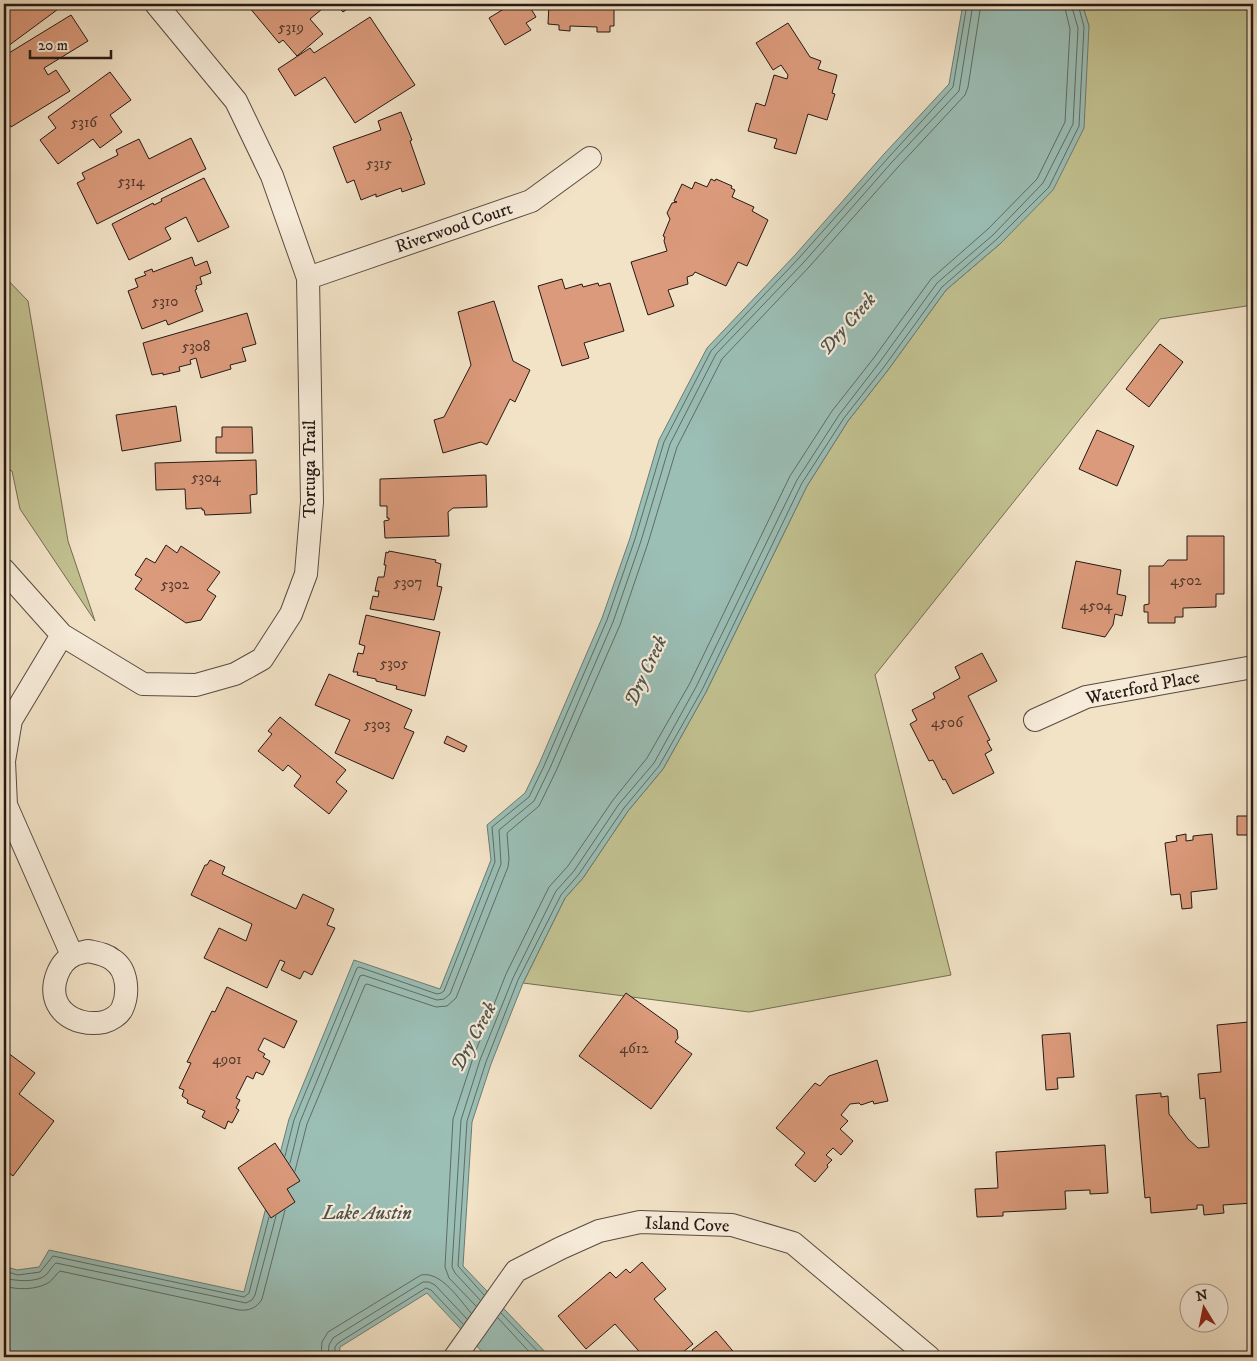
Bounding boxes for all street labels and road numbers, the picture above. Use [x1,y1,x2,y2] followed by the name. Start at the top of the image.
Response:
[392,198,516,258] street label: Riverwood Court
[299,419,321,518] street label: Tortuga Trail
[1083,666,1202,710] street label: Waterford Place
[644,1213,730,1237] street label: Island Cove

